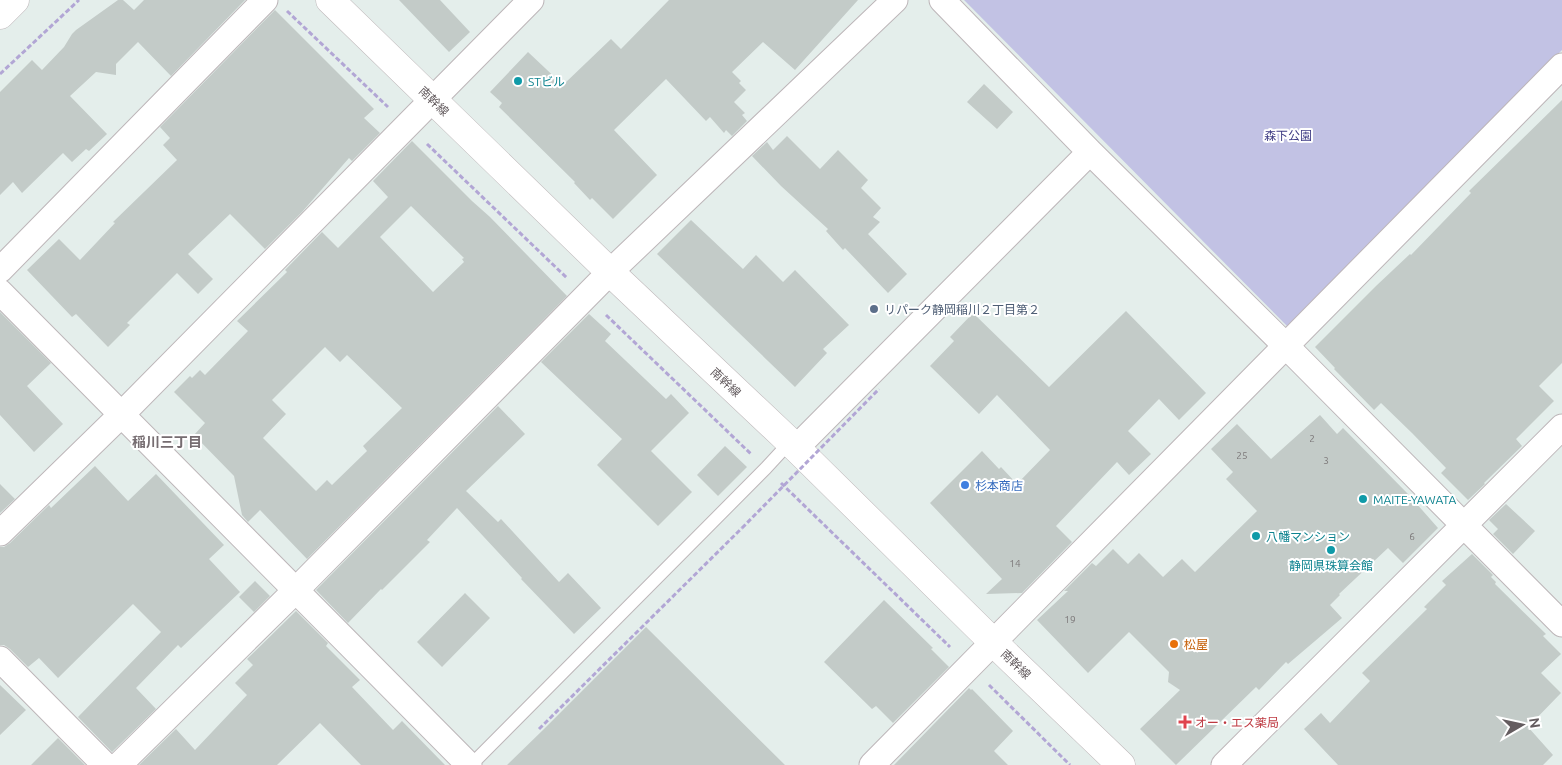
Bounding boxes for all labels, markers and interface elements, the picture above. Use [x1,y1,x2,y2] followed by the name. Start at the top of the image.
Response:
[512,75,524,87] marker: STビル
[528,75,565,88] place label: STビル
[417,84,451,118] street label: 南幹線
[1264,129,1312,142] park label: 森下公園
[868,303,880,315] marker: リパーク静岡稲川２丁目第２
[884,303,1040,316] place label: リパーク静岡稲川２丁目第２
[708,365,744,399] street label: 南幹線
[1309,433,1315,444] house number: 2
[132,434,202,450] district label: 稲川三丁目
[1236,450,1248,461] house number: 25
[1323,455,1329,466] house number: 3
[959,479,971,491] marker: 杉本商店
[975,479,1023,492] place label: 杉本商店
[1357,493,1369,505] marker: MAITE-YAWATA
[1373,493,1457,506] place label: MAITE-YAWATA
[1250,530,1262,542] marker: 八幡マンション
[1266,530,1350,543] place label: 八幡マンション
[1409,531,1415,542] house number: 6
[1325,544,1337,556] marker: 静岡県珠算会館
[1009,558,1021,569] house number: 14
[1289,559,1373,572] place label: 静岡県珠算会館
[1064,614,1076,625] house number: 19
[1168,638,1180,650] marker: 松屋
[1184,638,1208,651] place label: 松屋
[999,647,1033,681] street label: 南幹線
[1497,700,1547,750] north arrow
[1179,716,1191,728] marker: オー・エス薬局
[1195,716,1279,729] place label: オー・エス薬局
[1526,717,1544,729] text: N

